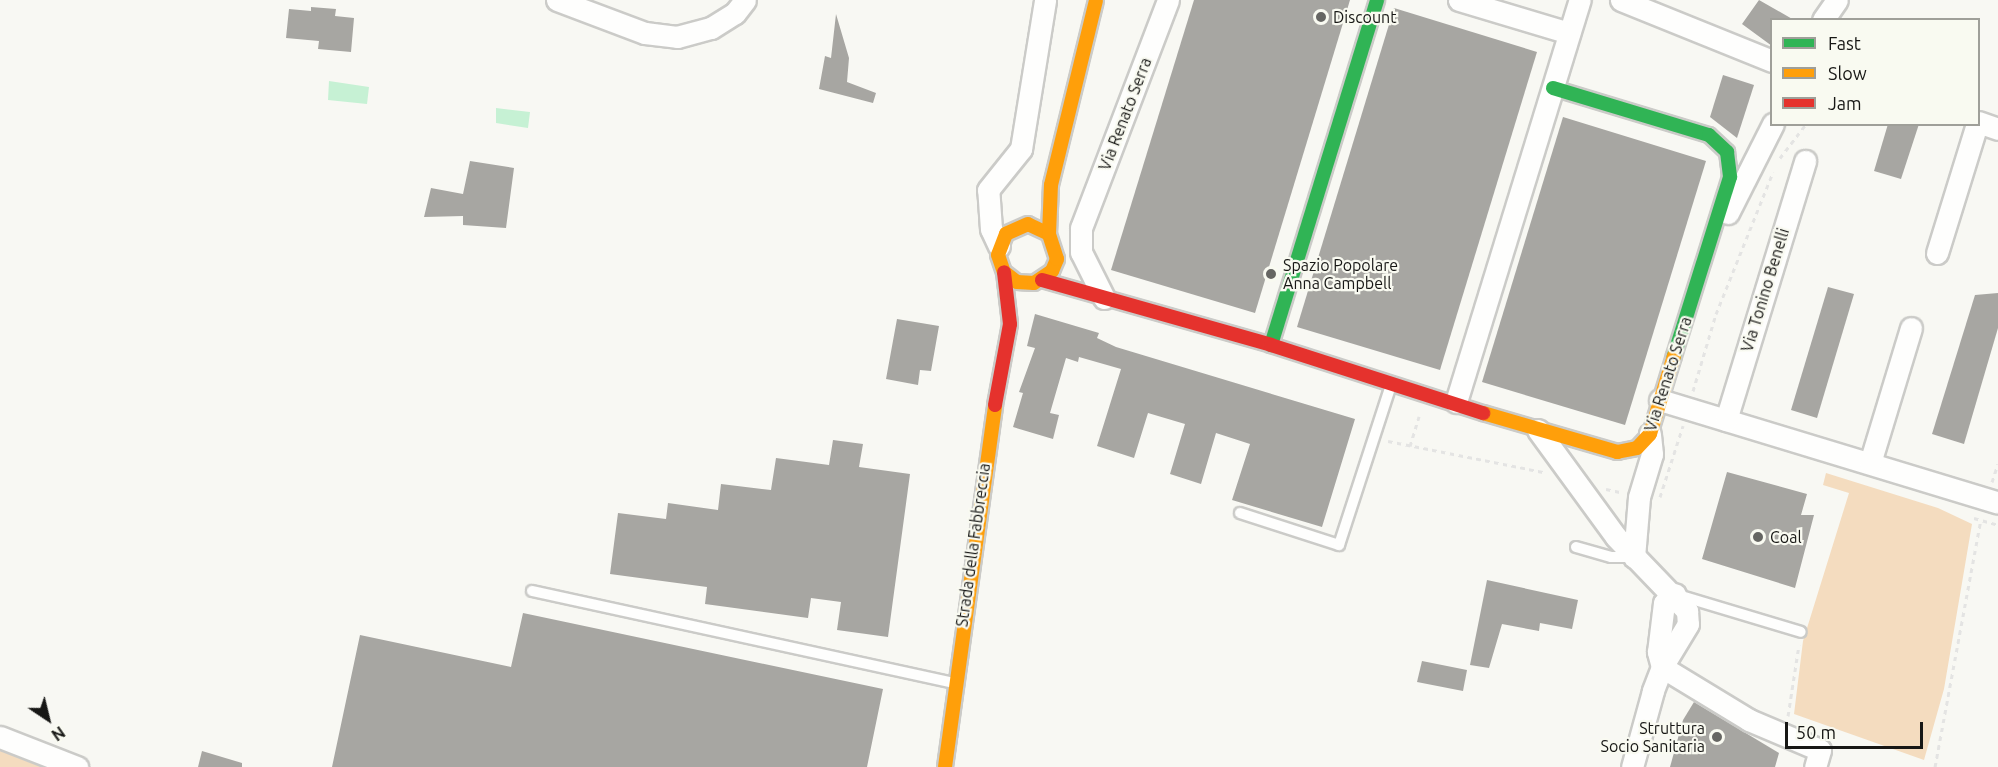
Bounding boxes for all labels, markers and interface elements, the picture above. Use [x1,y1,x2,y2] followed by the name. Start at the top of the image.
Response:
[1333,7,1396,27] place label: Discount
[1314,10,1328,24] marker: Discount
[1770,18,1980,126] legend
[1828,33,1861,53] text: Fast
[1095,55,1155,173] street label: Via Renato Serra
[1828,63,1867,83] text: Slow
[1828,93,1862,113] text: Jam
[1737,226,1793,354] street label: Via Tonino Benelli
[1283,255,1398,293] place label: Spazio Popolare Anna Campbell
[1264,267,1278,281] marker: Spazio Popolare Anna Campbell
[1640,314,1696,434] street label: Via Renato Serra
[952,462,994,628] street label: Strada della Fabbreccia
[1770,527,1802,547] place label: Coal
[1751,530,1765,544] marker: Coal
[18,689,78,749] north arrow
[1788,710,1926,748] scale bar
[1601,718,1705,756] place label: Struttura Socio Sanitaria
[1796,722,1836,742] text: 50 m
[48,723,68,745] text: N
[1710,730,1724,744] marker: Struttura Socio Sanitaria

